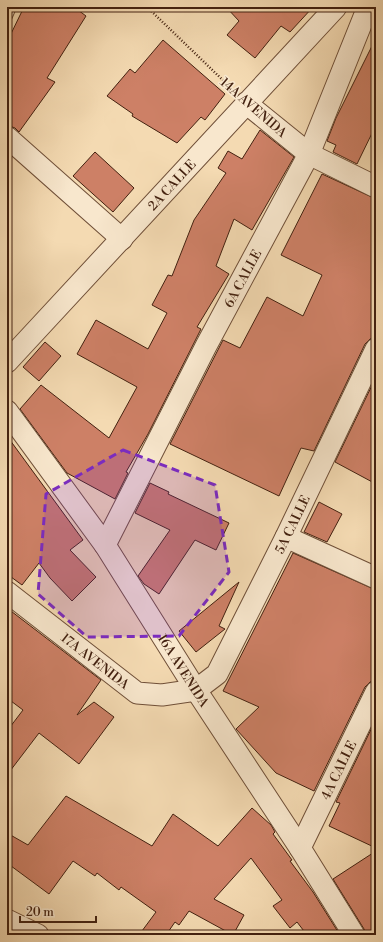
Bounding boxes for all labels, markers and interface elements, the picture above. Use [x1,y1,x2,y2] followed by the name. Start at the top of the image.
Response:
[217,74,291,142] street label: 14A AVENIDA
[145,156,200,214] street label: 2A CALLE
[221,247,265,311] street label: 6A CALLE
[272,493,314,557] street label: 5A CALLE
[58,630,133,694] street label: 17A AVENIDA
[154,631,213,711] street label: 16A AVENIDA
[318,738,360,802] street label: 4A CALLE
[20,898,96,924] scale bar
[26,905,54,920] text: 20 m

